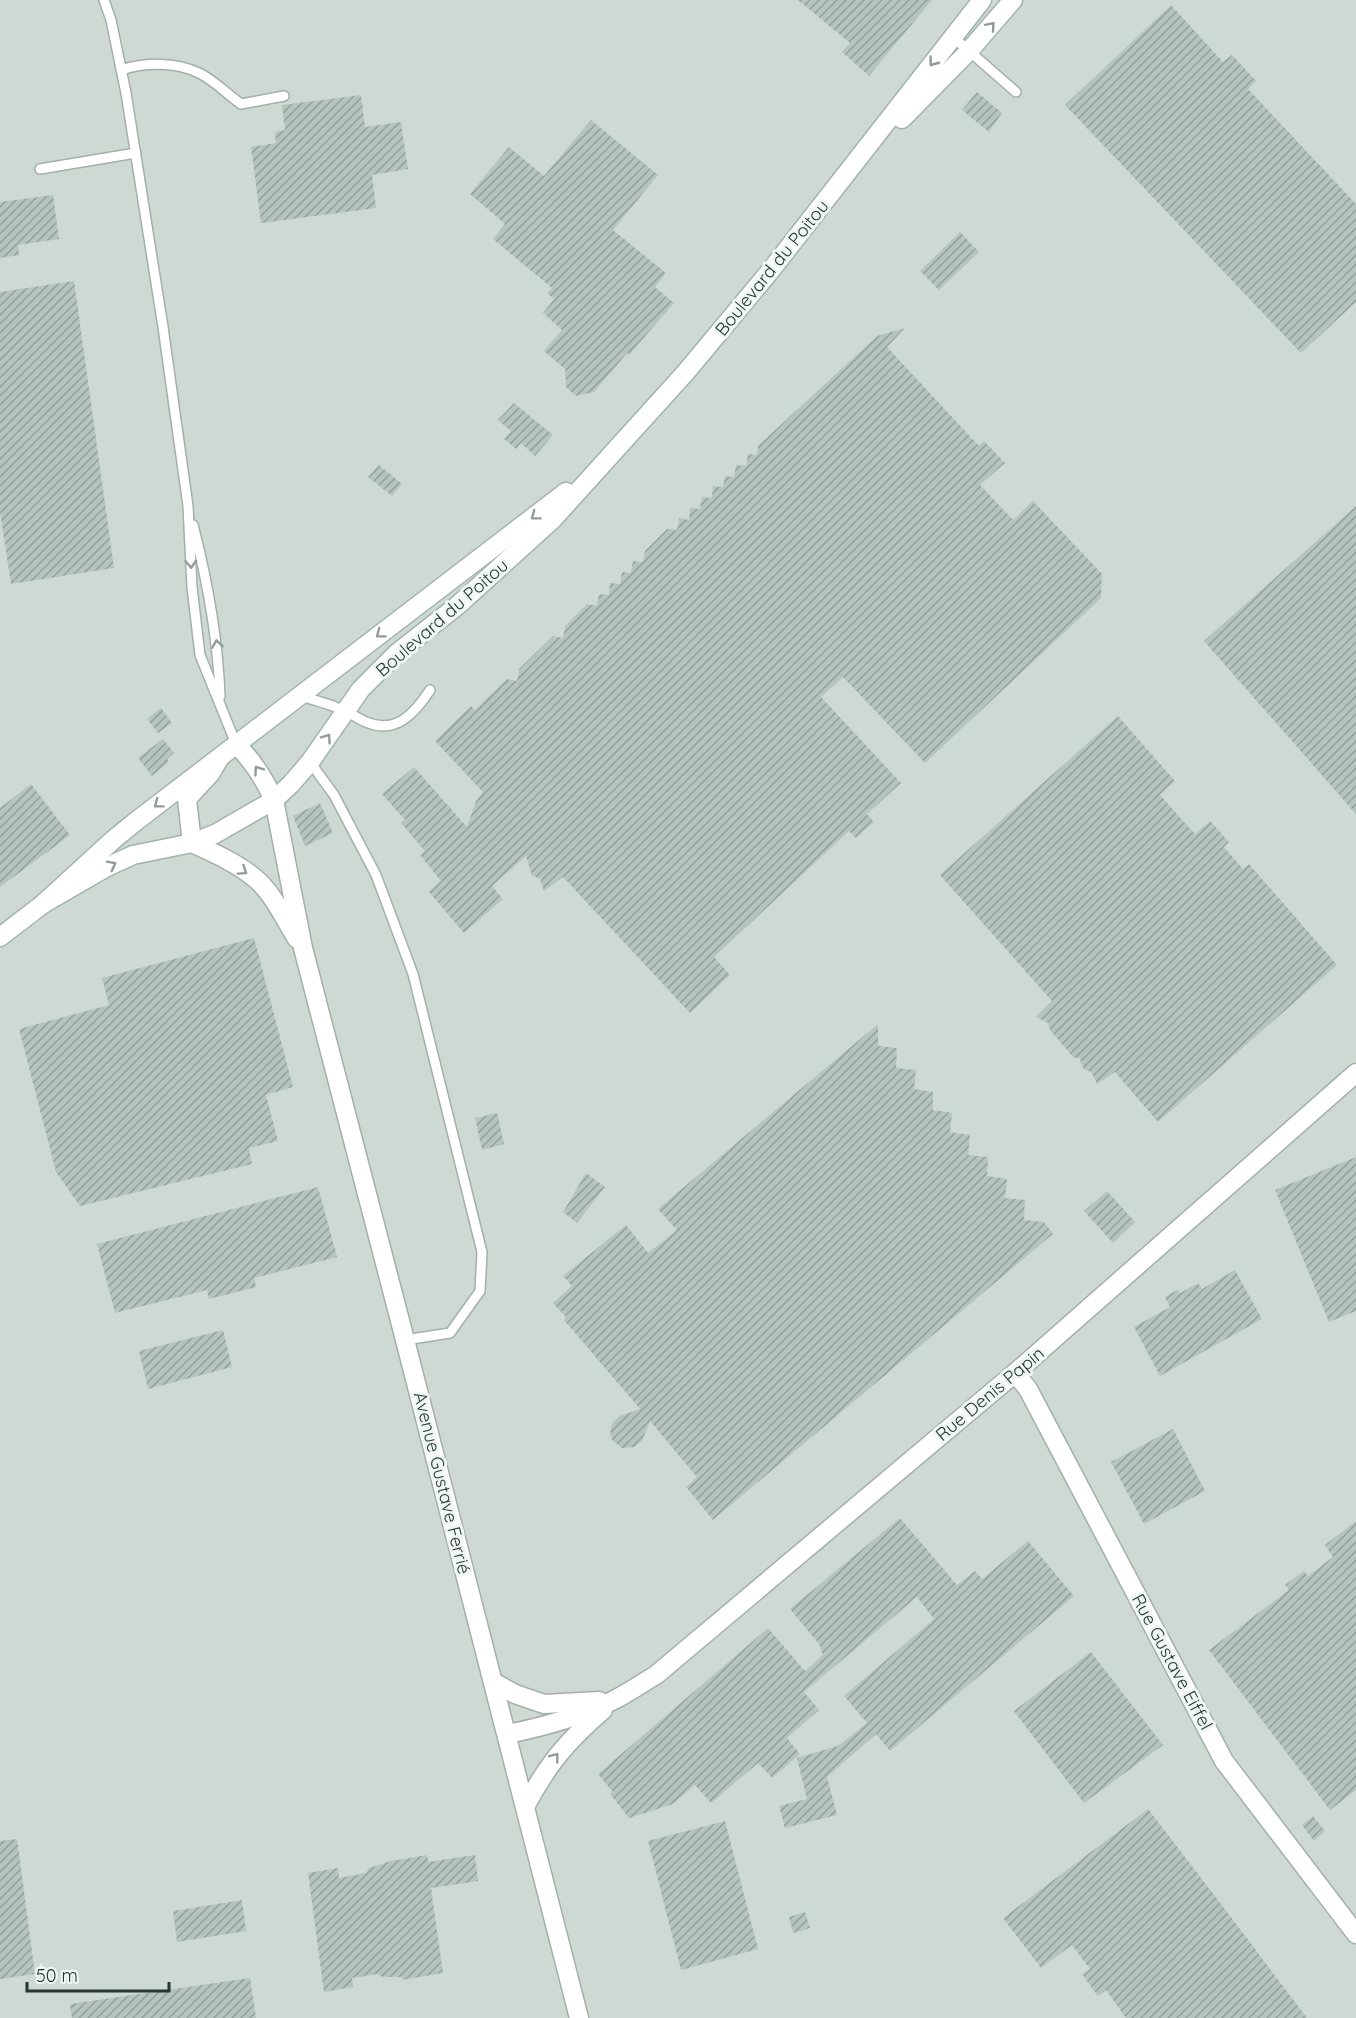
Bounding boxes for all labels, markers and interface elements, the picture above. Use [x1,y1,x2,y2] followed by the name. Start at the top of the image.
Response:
[984,22,995,32] one-way arrow
[929,56,940,67] one-way arrow
[710,195,834,340] street label: Boulevard du Poitou
[530,508,541,519] one-way arrow
[371,554,513,682] street label: Boulevard du Poitou
[184,559,197,569] one-way arrow
[376,627,387,638] one-way arrow
[212,640,224,649] one-way arrow
[320,733,331,744] one-way arrow
[254,766,265,777] one-way arrow
[154,797,165,808] one-way arrow
[106,861,117,872] one-way arrow
[237,863,248,874] one-way arrow
[931,1341,1049,1446] street label: Rue Denis Papin
[409,1389,476,1576] street label: Avenue Gustave Ferrié
[1127,1590,1218,1734] street label: Rue Gustave Eiffel
[548,1753,559,1764] one-way arrow
[27,1955,170,1993] scale bar
[36,1964,78,1987] text: 50 m

